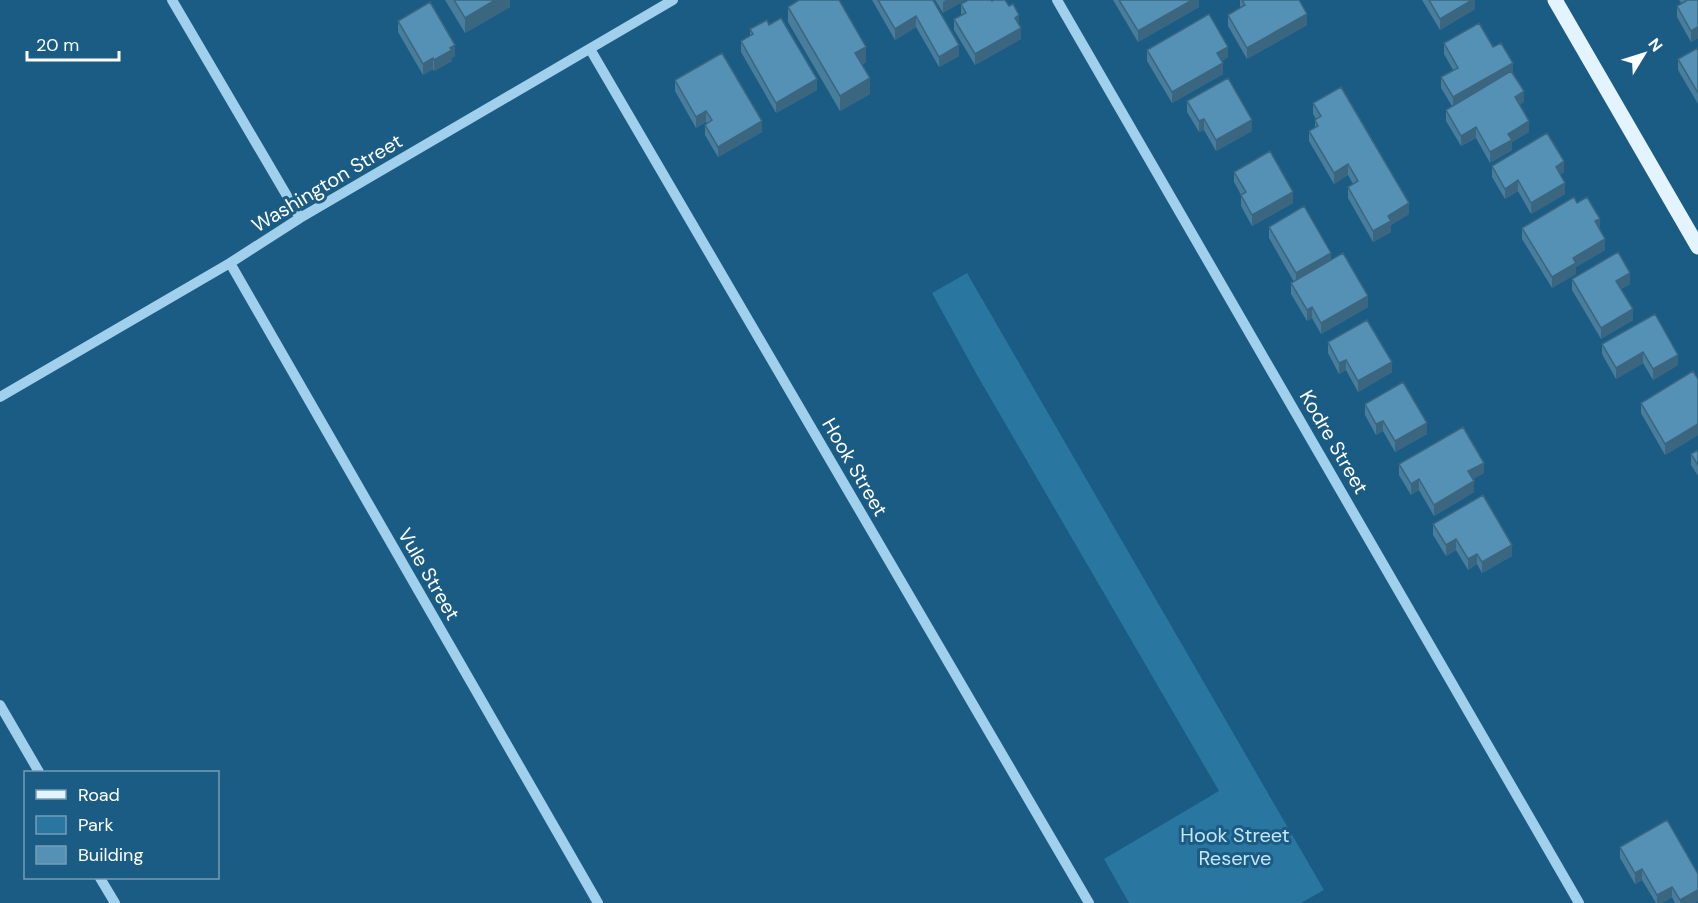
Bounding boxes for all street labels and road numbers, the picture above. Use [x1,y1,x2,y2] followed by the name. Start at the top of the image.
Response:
[247,128,407,238] street label: Washington Street
[1294,385,1374,499] street label: Kodre Street
[816,413,894,521] street label: Hook Street
[392,523,466,625] street label: Vule Street

